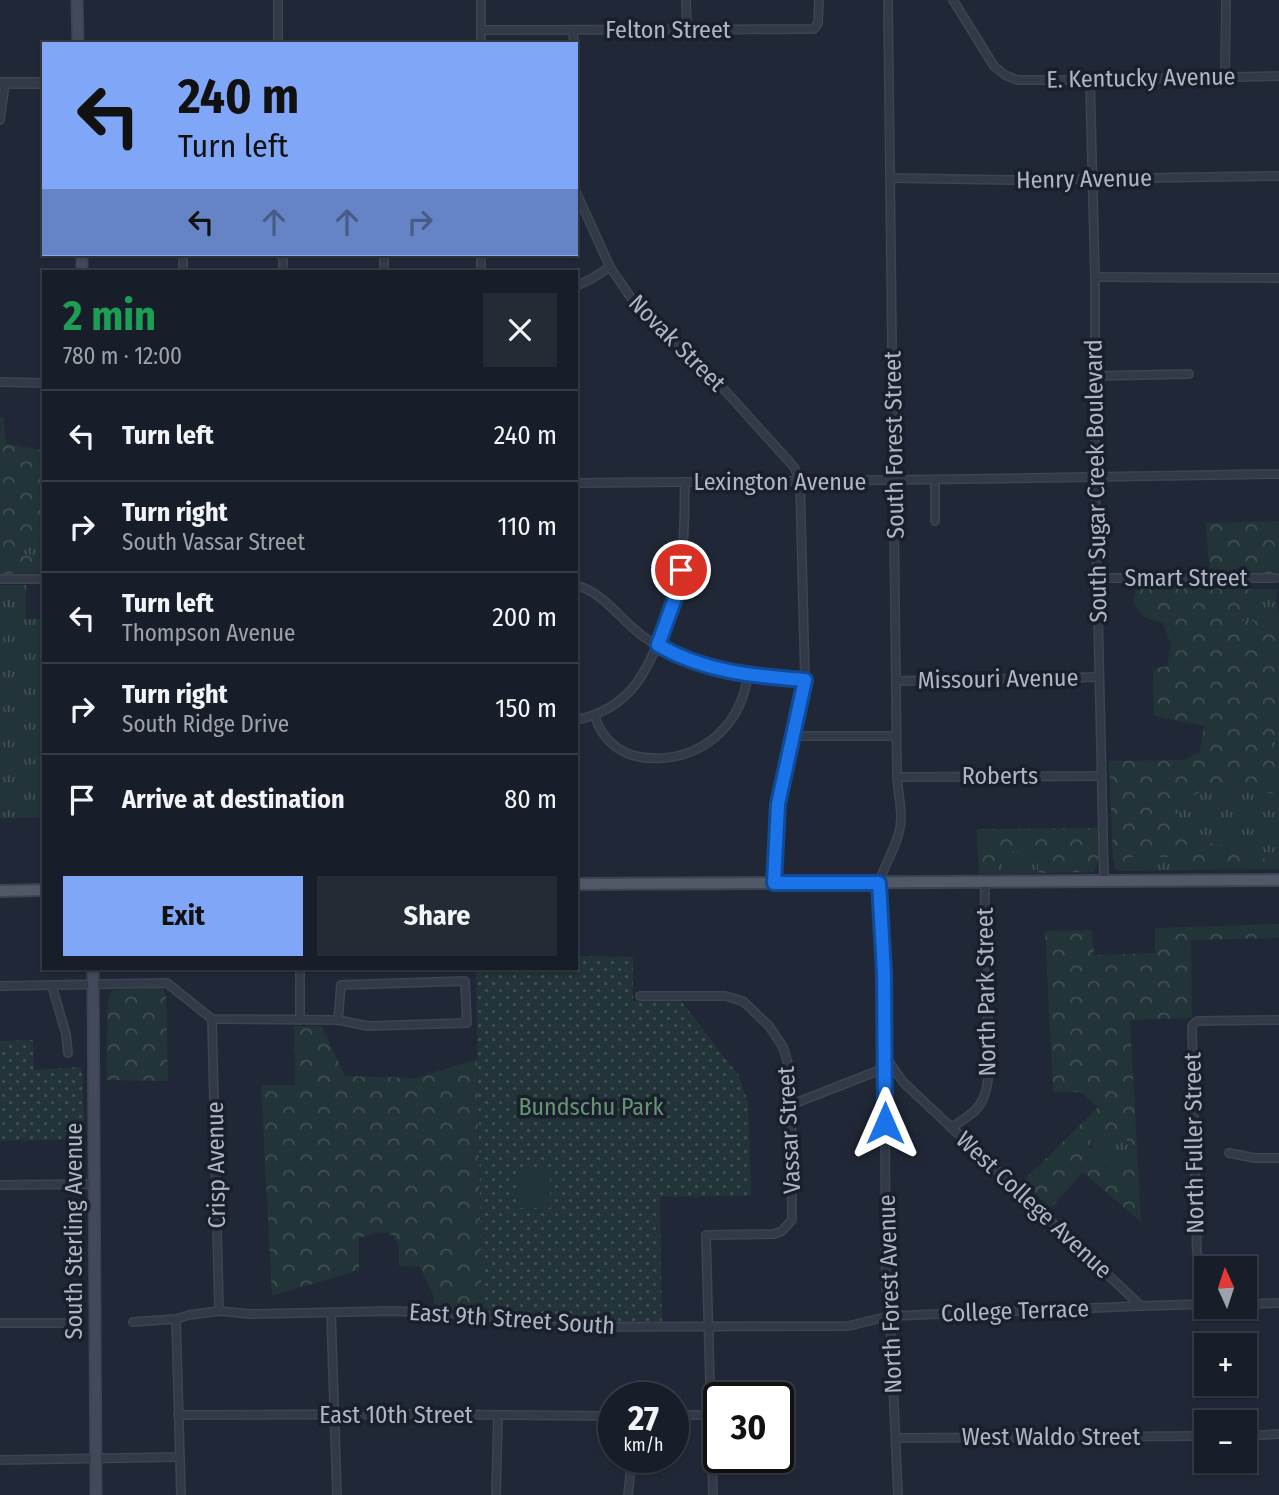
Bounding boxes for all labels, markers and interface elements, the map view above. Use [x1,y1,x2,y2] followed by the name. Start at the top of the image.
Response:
[605,16,731,44] street label: Felton Street
[1046,62,1236,94] street label: E. Kentucky Avenue
[178,67,299,126] text: 240 m
[63,70,154,161] icon: left
[178,127,288,165] text: Turn left
[1016,164,1152,194] street label: Henry Avenue
[182,203,220,241] icon: left
[255,203,293,241] icon: ahead
[328,203,366,241] icon: ahead
[401,203,439,241] icon: right
[623,289,731,397] street label: Novak Street
[63,291,156,341] text: 2 min
[483,293,557,367] button: close
[1080,339,1112,623] street label: South Sugar Creek Boulevard
[63,342,182,370] text: 780 m · 12:00
[878,351,910,539] street label: South Forest Street
[63,417,101,455] icon: left
[122,420,214,451] text: Turn left
[494,420,557,451] text: 240 m
[694,468,866,496] street label: Lexington Avenue
[122,497,228,528] text: Turn right
[63,508,101,546] icon: right
[497,511,557,542] text: 110 m
[122,528,305,556] text: South Vassar Street
[651,540,711,600] pin
[662,551,700,589] icon: arrive
[1125,564,1248,592] street label: Smart Street
[122,588,214,619] text: Turn left
[63,599,101,637] icon: left
[492,602,557,633] text: 200 m
[122,619,295,647] text: Thompson Avenue
[917,664,1079,694] street label: Missouri Avenue
[122,679,228,710] text: Turn right
[63,690,101,728] icon: right
[495,693,557,724] text: 150 m
[122,710,289,738] text: South Ridge Drive
[962,762,1038,790] street label: Roberts
[63,781,101,819] icon: arrive
[122,784,345,815] text: Arrive at destination
[504,784,557,815] text: 80 m
[63,876,303,956] button: Exit
[317,876,557,956] button: Share
[971,907,1001,1077] street label: North Park Street
[1178,1052,1210,1234] street label: North Fuller Street
[772,1065,806,1195] street label: Vassar Street
[848,1086,922,1160] position arrow
[518,1093,664,1121] park label: Bundschu Park
[201,1101,231,1229] street label: Crisp Avenue
[60,1123,88,1339] street label: South Sterling Avenue
[950,1126,1118,1284] street label: West College Avenue
[873,1194,907,1394] street label: North Forest Avenue
[1194,1256,1256,1320] north arrow
[1194,1256,1257,1473] map controls
[940,1294,1090,1328] street label: College Terrace
[408,1298,616,1340] street label: East 9th Street South
[1194,1333,1257,1396] button: +
[703,1382,794,1473] speed limit sign: 30
[628,1397,659,1439] text: 27
[319,1401,473,1429] street label: East 10th Street
[1194,1410,1257,1473] button: −
[962,1423,1140,1451] street label: West Waldo Street
[623,1434,664,1456] text: km/h

